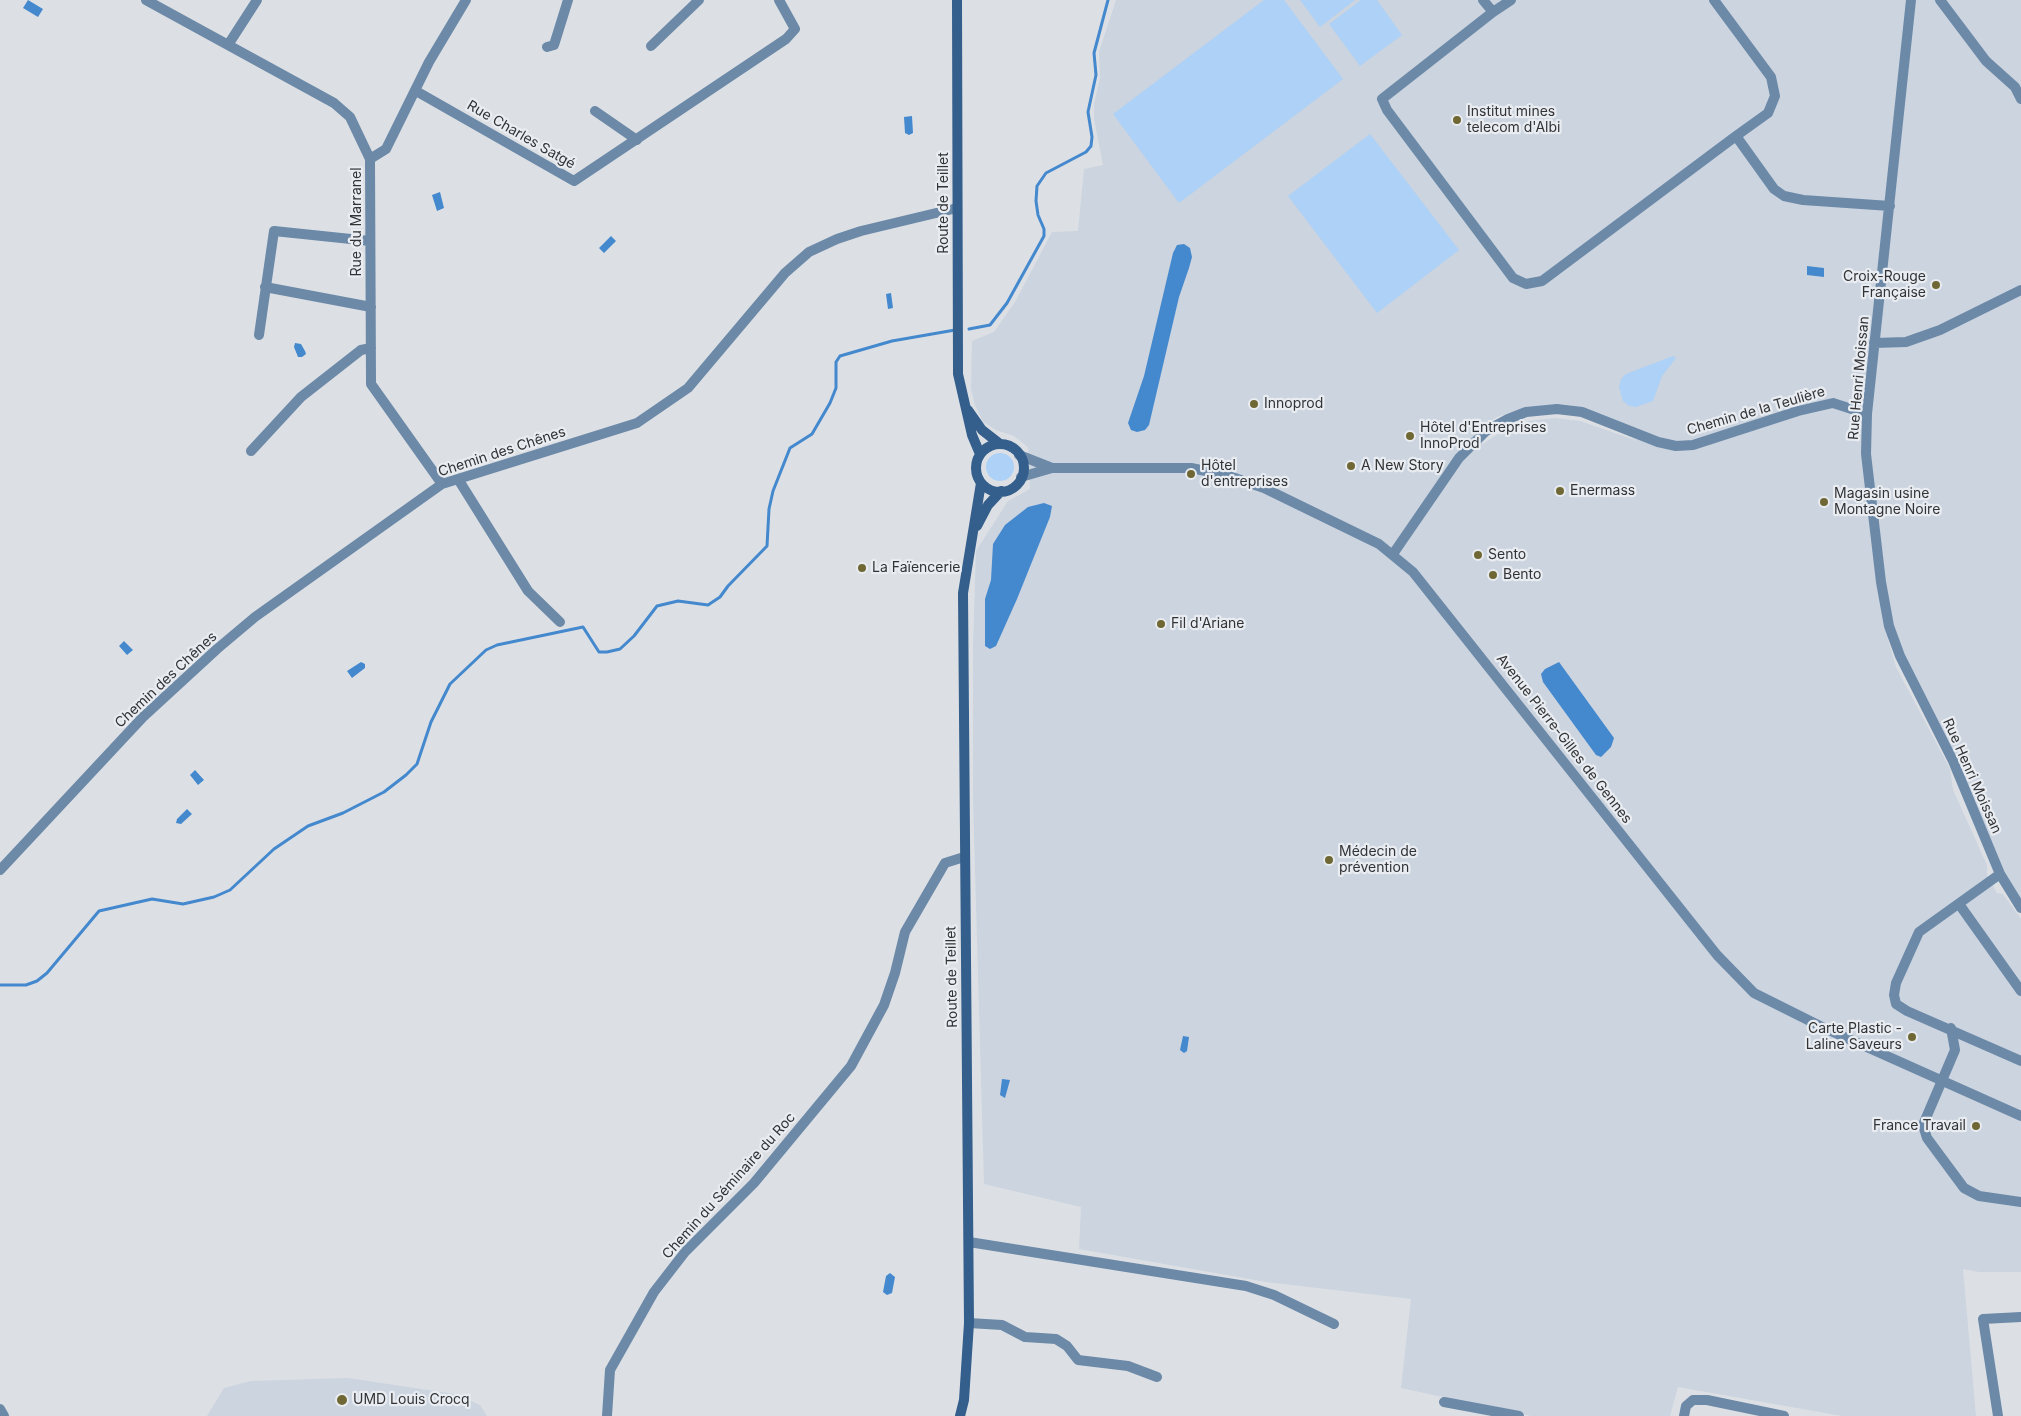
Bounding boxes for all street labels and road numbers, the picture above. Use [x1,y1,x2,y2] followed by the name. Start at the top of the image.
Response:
[464,97,578,173] street label: Rue Charles Satgé
[936,152,952,254] street label: Route de Teillet
[349,167,365,277] street label: Rue du Marranel
[1845,315,1873,441] street label: Rue Henri Moissan
[1685,383,1827,439] street label: Chemin de la Teulière
[436,423,568,481] street label: Chemin des Chênes
[112,628,220,732] street label: Chemin des Chênes
[1493,651,1635,827] street label: Avenue Pierre-Gilles de Gennes
[1939,716,2005,836] street label: Rue Henri Moissan
[943,926,961,1028] street label: Route de Teillet
[659,1109,799,1263] street label: Chemin du Séminaire du Roc

